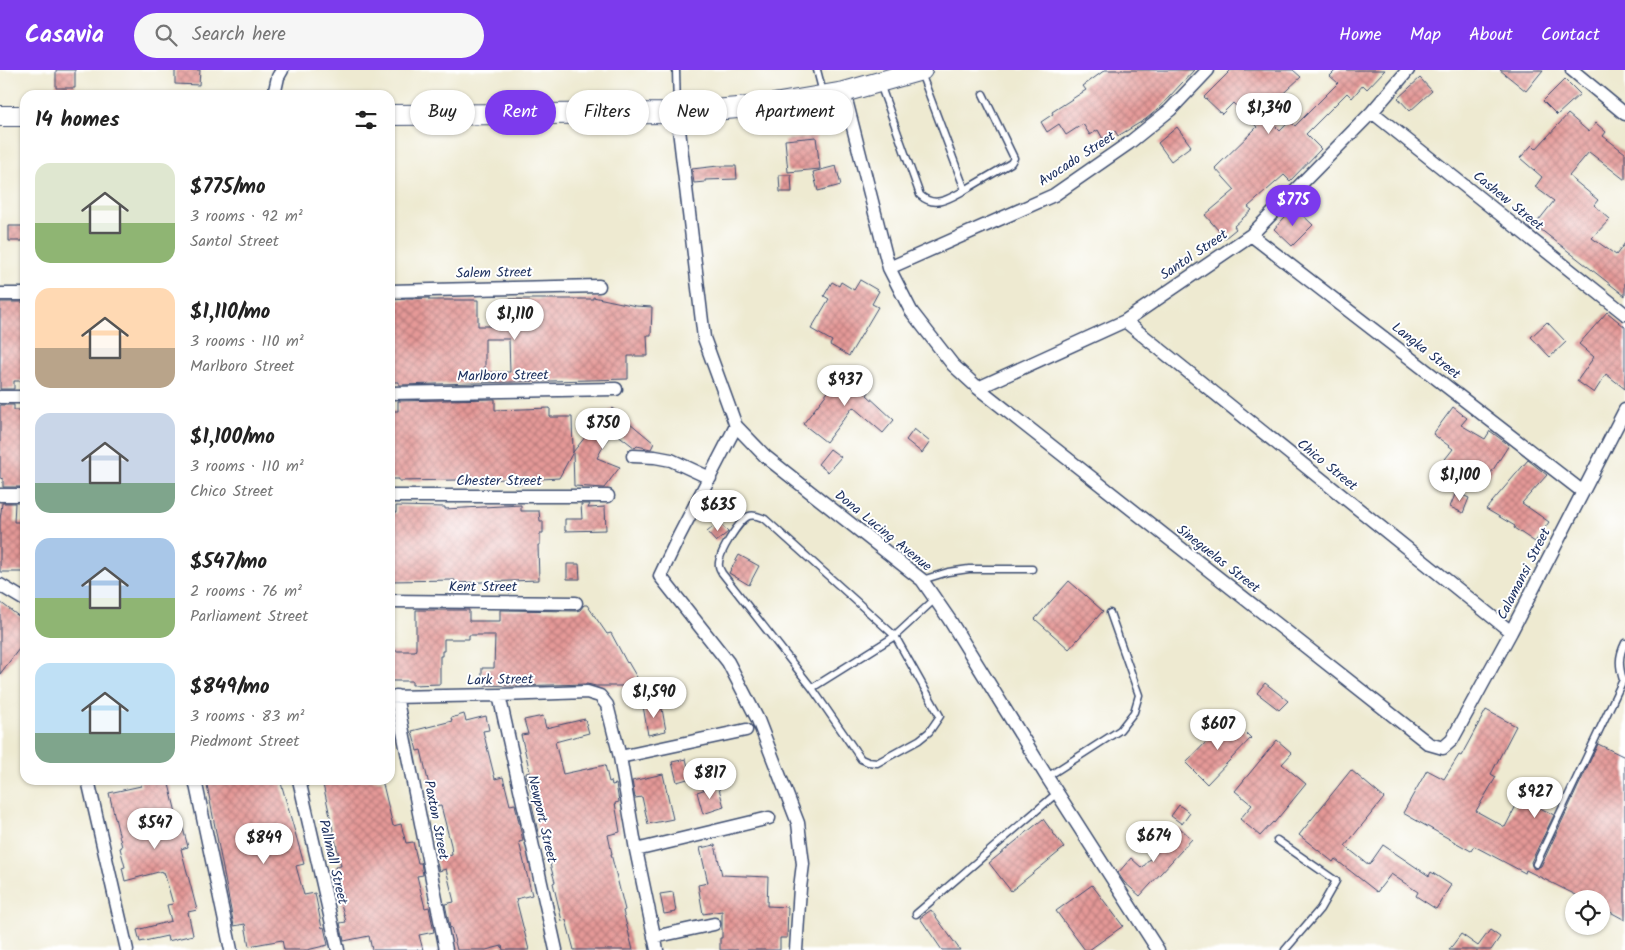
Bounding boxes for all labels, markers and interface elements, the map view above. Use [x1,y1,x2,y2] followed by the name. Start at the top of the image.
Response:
[134,13,484,58] search box
[25,16,104,55] text: Casavia
[192,20,286,50] text: Search here
[152,21,180,49] icon: search
[1339,21,1382,50] text: Home
[1410,21,1441,50] text: Map
[1469,21,1513,50] text: About
[1541,21,1600,50] text: Contact
[410,90,475,135] chip: Buy
[485,90,556,135] chip: Rent
[566,90,649,135] chip: Filters
[659,90,727,135] chip: New
[737,90,853,135] chip: Apartment
[1228,92,1310,135] pin: $1,340
[1247,96,1291,121] text: $1,340
[35,104,120,137] text: 14 homes
[352,106,380,134] icon: filters
[1034,125,1120,192] street label: Avocado Street
[1468,166,1549,237] street label: Cashew Street
[190,171,266,204] text: $775/mo
[75,183,135,243] icon: home
[1263,184,1323,227] pin: $775
[1277,188,1309,213] text: $775
[190,204,303,229] text: 3 rooms · 92 m²
[1156,224,1233,286] street label: Santol Street
[190,229,279,254] text: Santol Street
[456,261,533,285] street label: Salem Street
[190,296,270,329] text: $1,110/mo
[474,298,556,341] pin: $1,110
[497,302,533,327] text: $1,110
[75,308,135,368] icon: home
[1387,317,1466,385] street label: Langka Street
[190,329,304,354] text: 3 rooms · 110 m²
[190,354,295,379] text: Marlboro Street
[457,364,549,388] street label: Marlboro Street
[815,364,875,407] pin: $937
[828,368,862,393] text: $937
[573,408,633,450] pin: $750
[586,411,620,436] text: $750
[190,421,275,454] text: $1,100/mo
[75,433,135,493] icon: home
[1292,434,1363,497] street label: Chico Street
[190,454,304,479] text: 3 rooms · 110 m²
[1419,460,1501,502] pin: $1,100
[1440,463,1480,488] text: $1,100
[456,470,542,492] street label: Chester Street
[190,479,273,504] text: Chico Street
[829,485,937,578] street label: Dona Lucing Avenue
[688,490,748,532] pin: $635
[701,493,736,518] text: $635
[1171,519,1265,599] street label: Sineguelas Street
[1491,524,1557,624] street label: Calamansi Street
[190,546,267,579] text: $547/mo
[75,558,135,618] icon: home
[449,576,518,598] street label: Kent Street
[190,579,302,604] text: 2 rooms · 76 m²
[190,604,308,629] text: Parliament Street
[467,668,534,692] street label: Lark Street
[190,671,270,704] text: $849/mo
[613,676,695,719] pin: $1,590
[633,680,675,705] text: $1,590
[75,683,135,743] icon: home
[190,704,304,729] text: 3 rooms · 83 m²
[1188,708,1248,751] pin: $607
[1201,712,1235,737] text: $607
[190,729,299,754] text: Piedmont Street
[680,758,740,800] pin: $817
[694,761,726,786] text: $817
[521,773,563,866] street label: Newport Street
[1505,776,1565,819] pin: $927
[418,778,455,862] street label: Paxton Street
[1518,780,1552,805] text: $927
[125,808,185,850] pin: $547
[138,811,172,836] text: $547
[313,817,354,907] street label: Pallmall Street
[1124,820,1184,863] pin: $674
[234,822,294,865] pin: $849
[1137,824,1171,849] text: $674
[246,826,282,851] text: $849
[1565,890,1610,935] map controls
[1565,890,1610,935] button: locate

